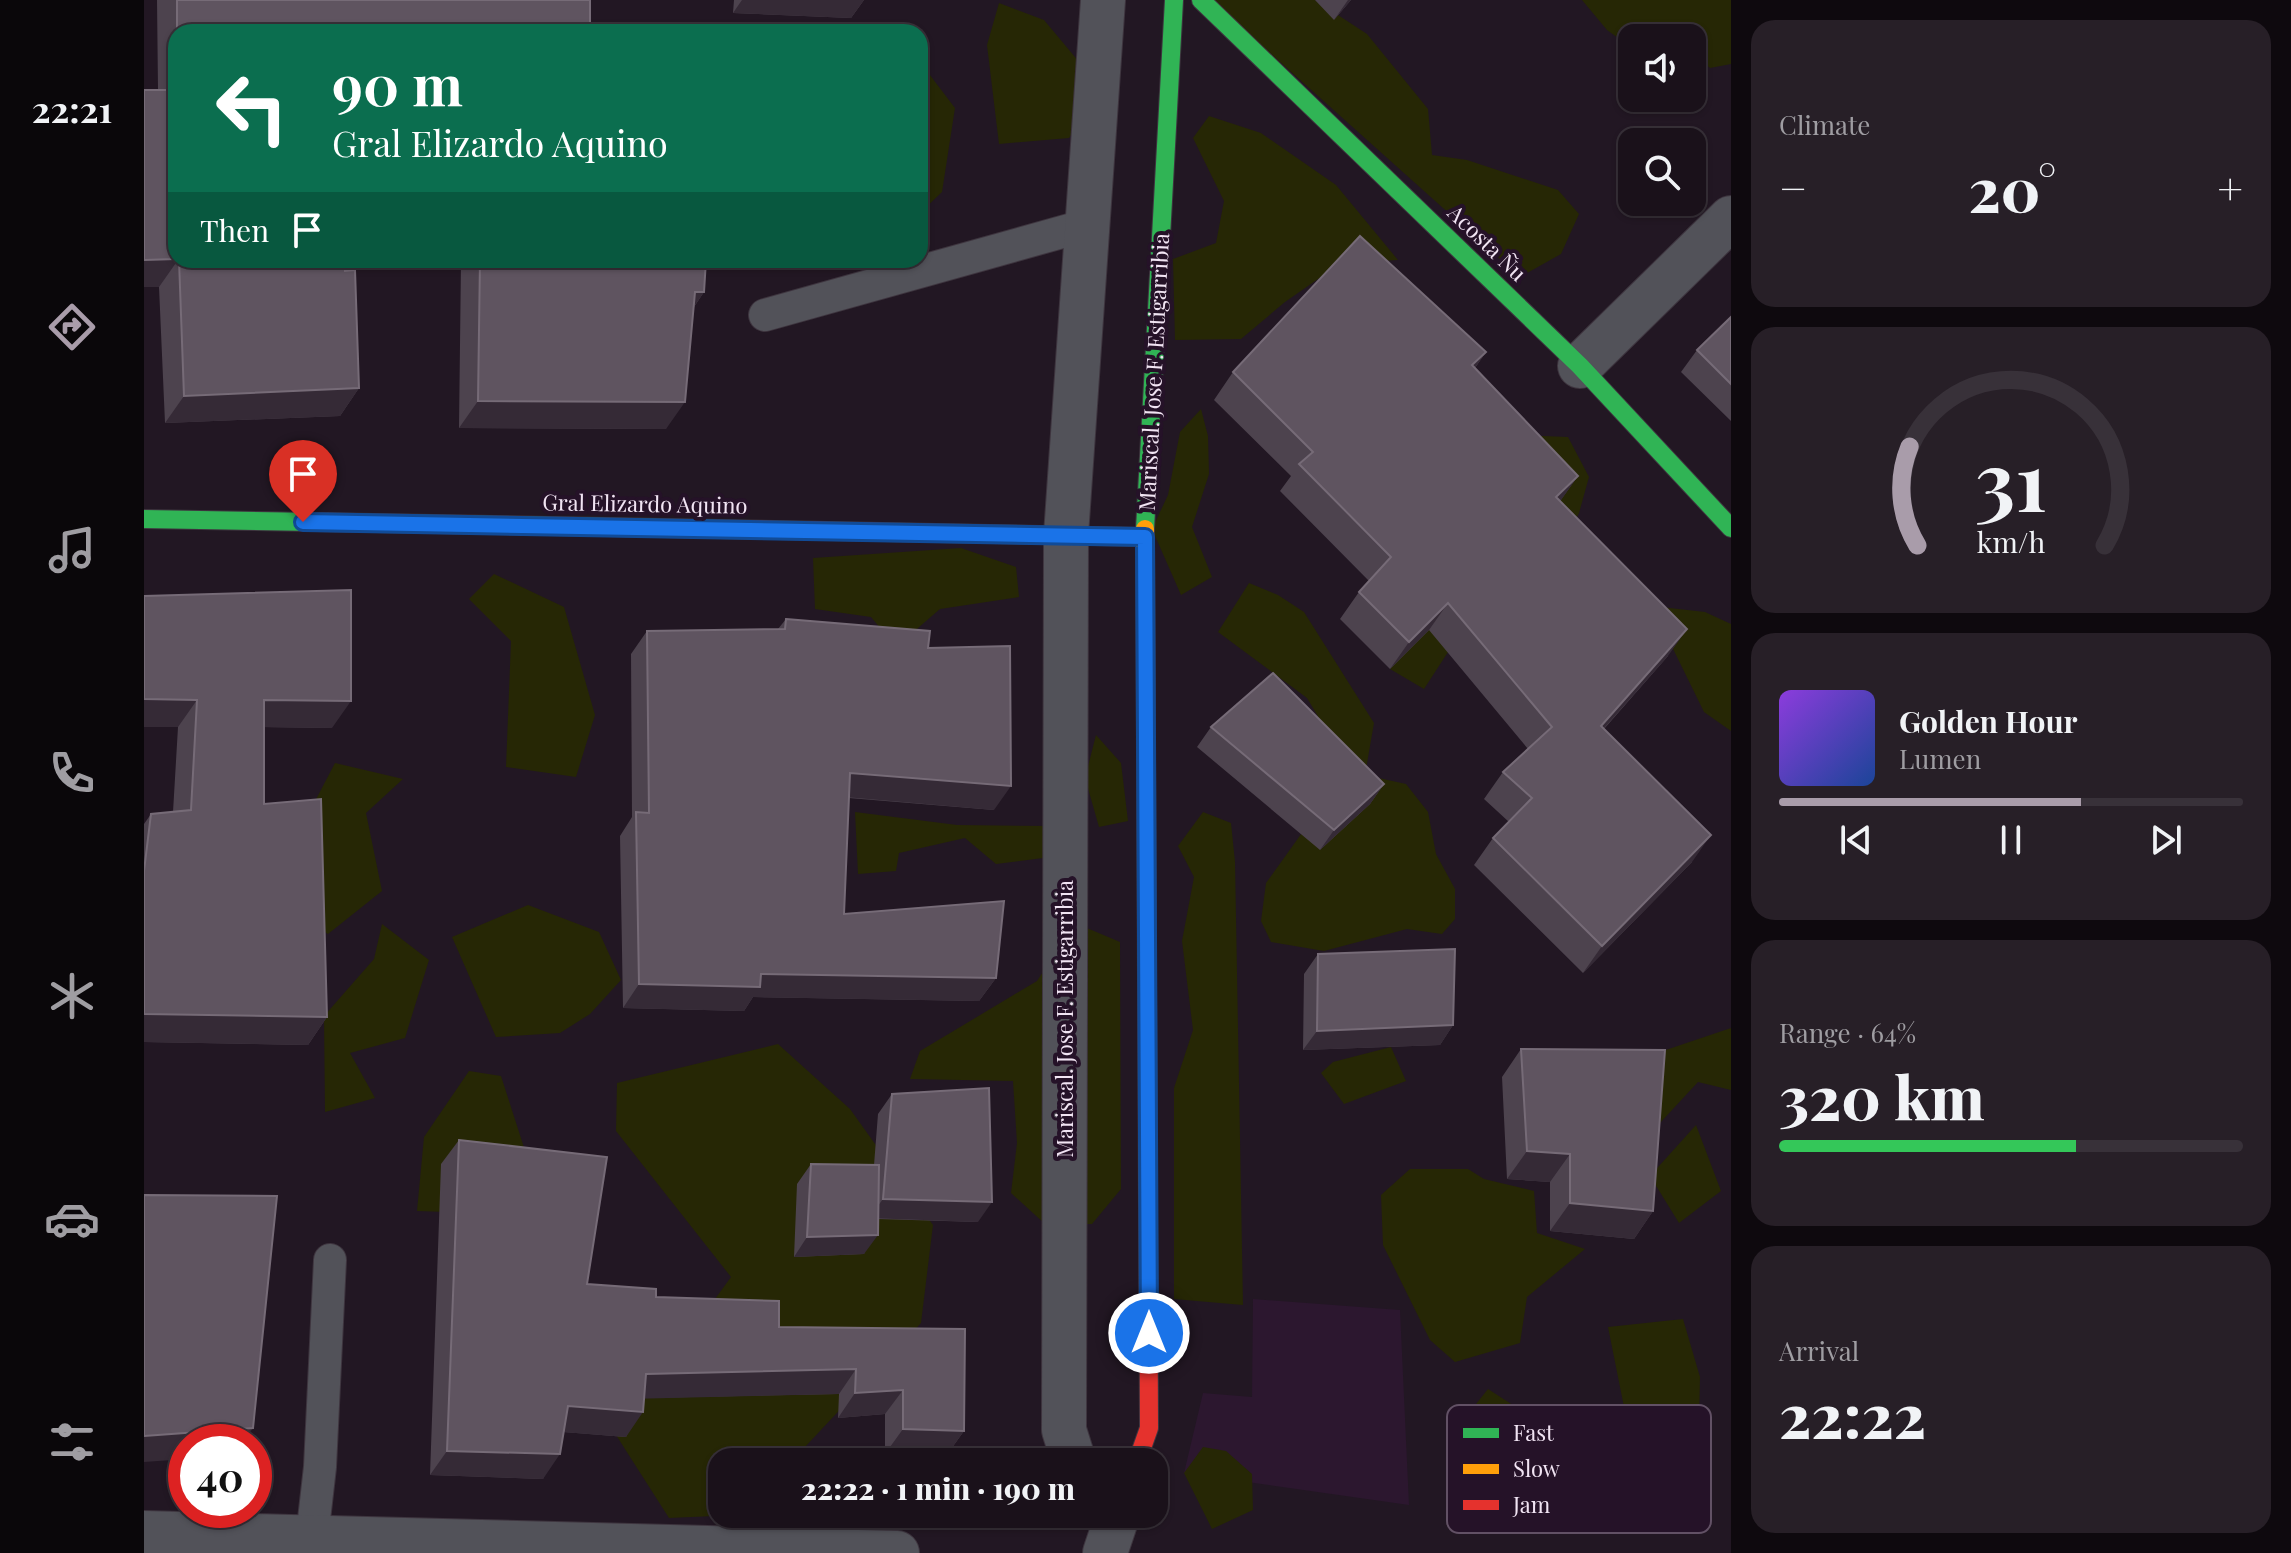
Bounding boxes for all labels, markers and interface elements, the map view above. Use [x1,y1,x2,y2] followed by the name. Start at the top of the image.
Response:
[1618,24,1706,216] map controls
[1618,24,1706,112] button: sound
[332,46,463,121] text: 90 m
[200,56,304,160] icon: left
[32,84,112,132] text: 22:21
[1779,107,1870,142] text: Climate
[332,118,668,166] text: Gral Elizardo Aquino
[1618,128,1706,216] button: search
[1968,147,2056,227] text: 20°
[1779,157,1807,216] text: −
[2217,157,2243,216] text: +
[1441,197,1534,287] street label: Acosta Ñu
[285,208,329,252] icon: arrive
[200,210,269,250] text: Then
[1131,232,1175,512] street label: Mariscal. Jose F. Estigarribia
[44,299,100,355] icon: directions
[1975,421,2047,532] text: 31
[269,440,337,522] pin
[281,452,325,496] icon: arrive
[542,486,748,520] street label: Gral Elizardo Aquino
[44,522,100,578] icon: music
[1977,522,2045,560] text: km/h
[1899,701,2078,741] text: Golden Hour
[1899,741,1981,776] text: Lumen
[44,745,100,801] icon: phone
[1834,818,1878,862] icon: previous
[1989,818,2033,862] icon: pause
[2144,818,2188,862] icon: next
[1049,880,1079,1158] street label: Mariscal. Jose F. Estigarribia
[44,968,100,1024] icon: climate
[1779,1015,1916,1050] text: Range · 64%
[1779,1055,1985,1135] text: 320 km
[44,1191,100,1247] icon: car
[1107,1291,1191,1375] position arrow
[1779,1333,1859,1368] text: Arrival
[1779,1373,1926,1453] text: 22:22
[1447,1405,1711,1533] legend
[44,1414,100,1470] icon: filters
[1513,1417,1555,1447] text: Fast
[168,1424,272,1528] speed limit sign: 40
[1513,1453,1560,1483] text: Slow
[801,1468,1075,1508] text: 22:22 · 1 min · 190 m
[1512,1489,1551,1519] text: Jam

